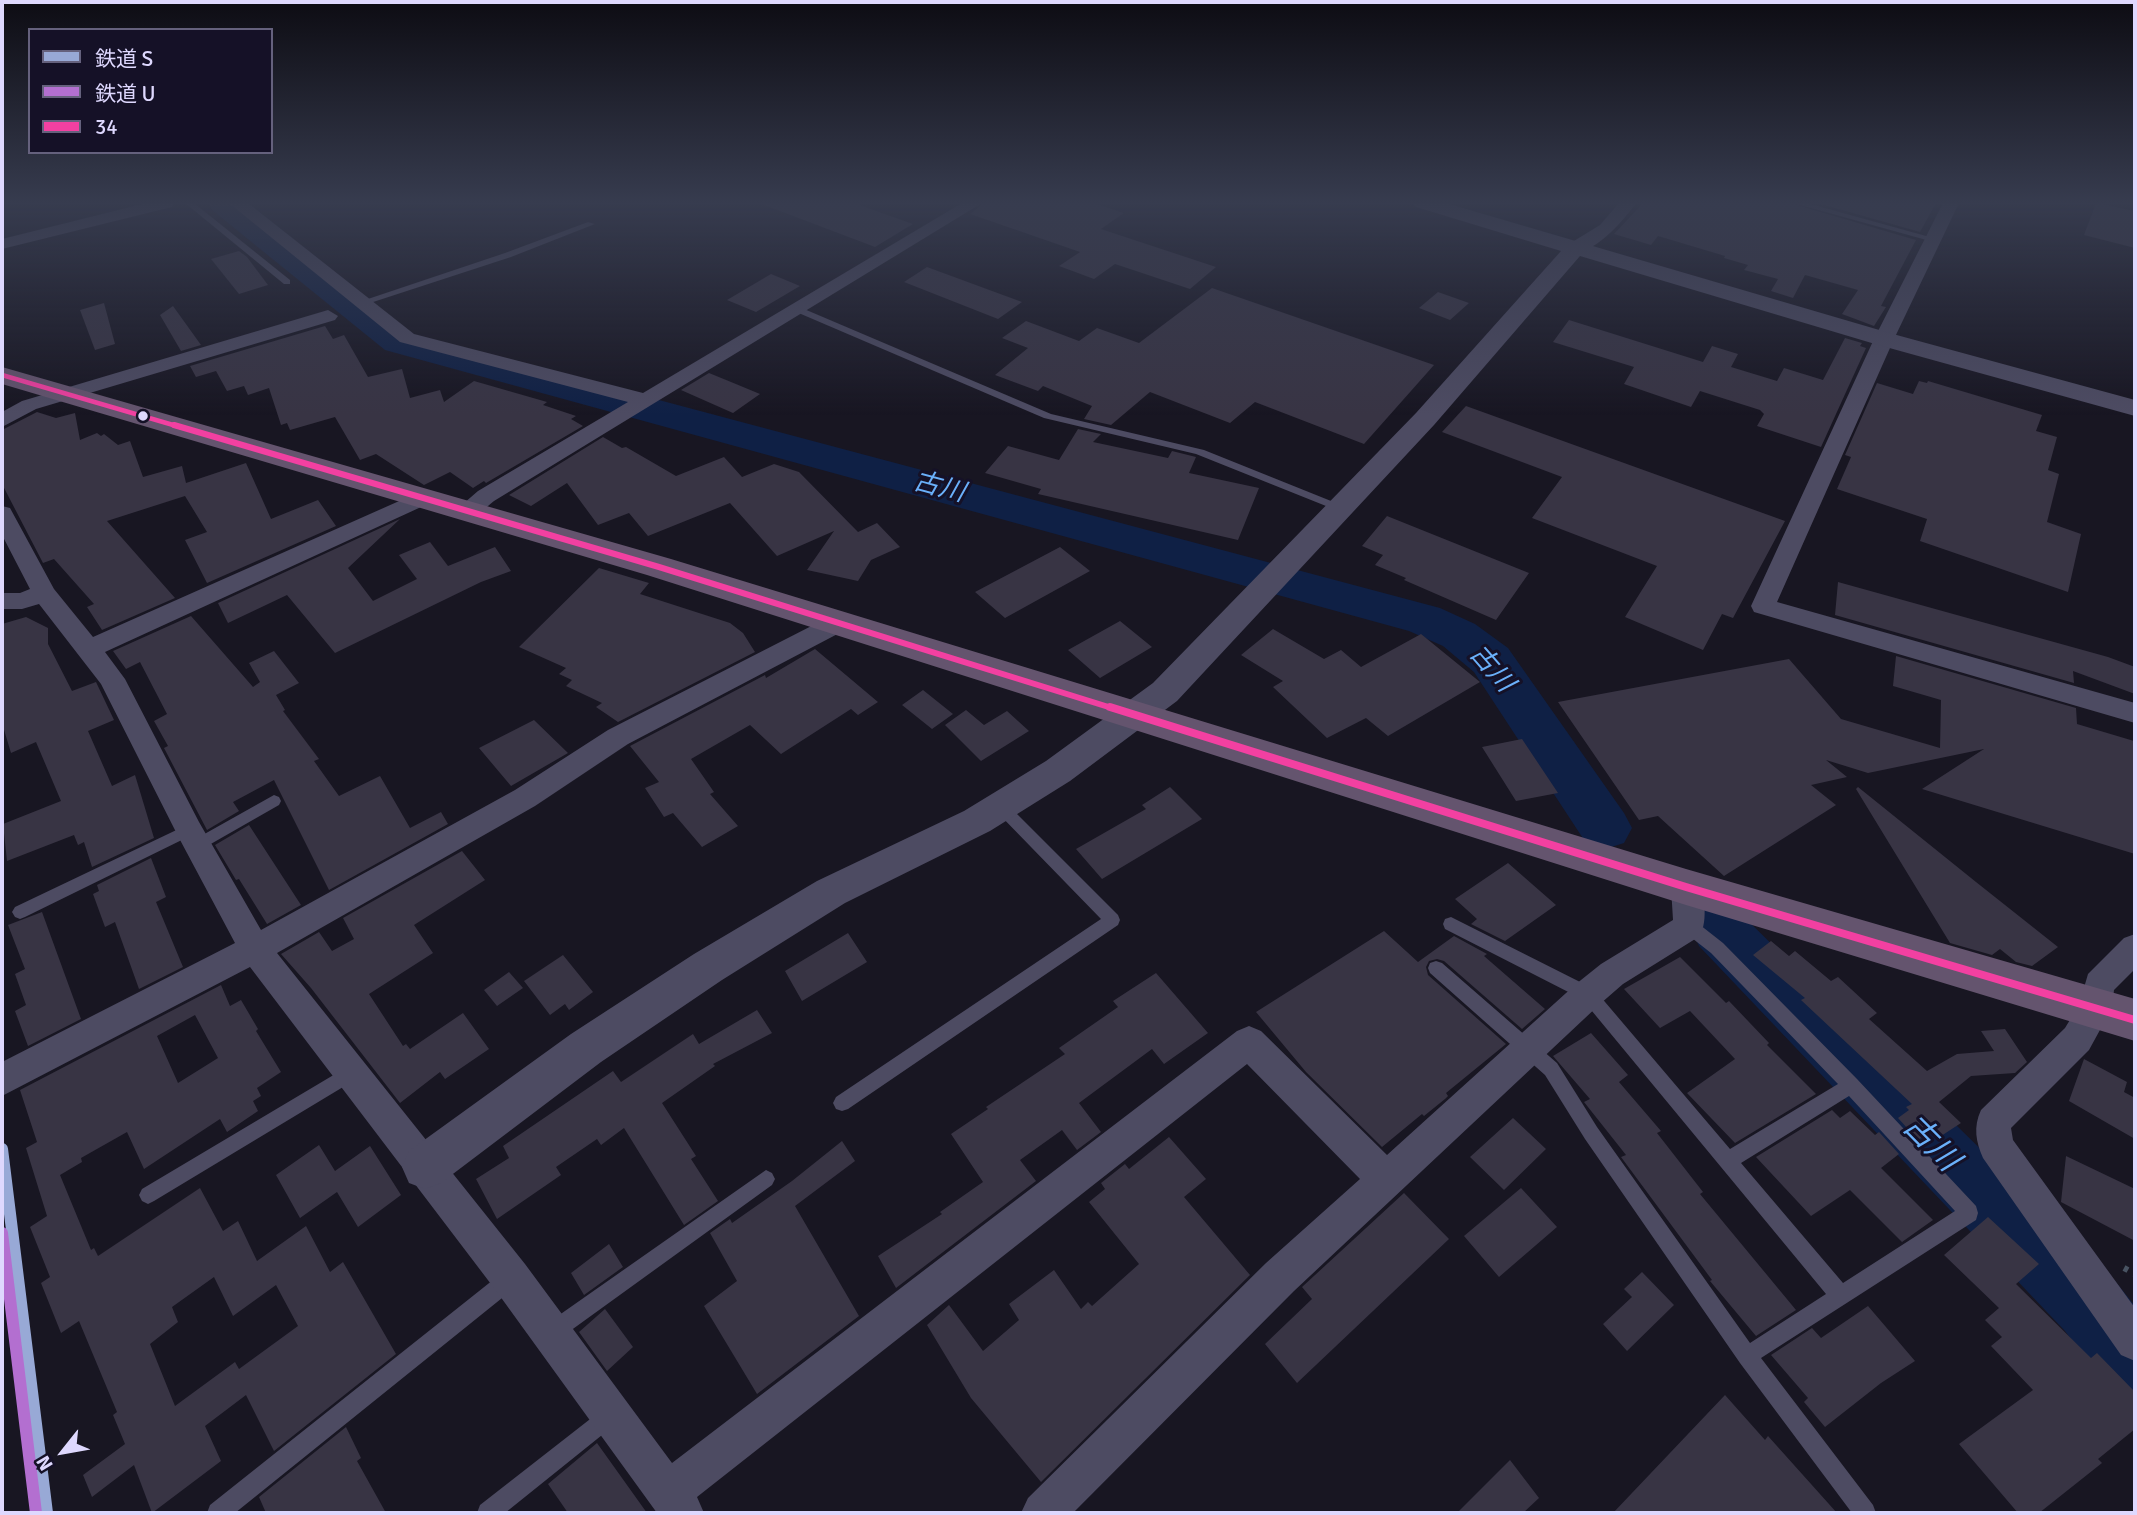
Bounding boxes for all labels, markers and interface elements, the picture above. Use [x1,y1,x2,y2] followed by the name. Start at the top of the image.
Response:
[28,28,273,154] legend
[95,46,153,72] text: 鉄道 S
[95,81,156,107] text: 鉄道 U
[95,114,118,140] text: 34
[136,409,150,423] unlabelled marker
[910,466,968,510] water label: 古川
[1462,639,1520,699] water label: 古川
[1894,1108,1966,1180] water label: 古川
[28,1417,98,1487] north arrow
[31,1451,59,1475] text: N

